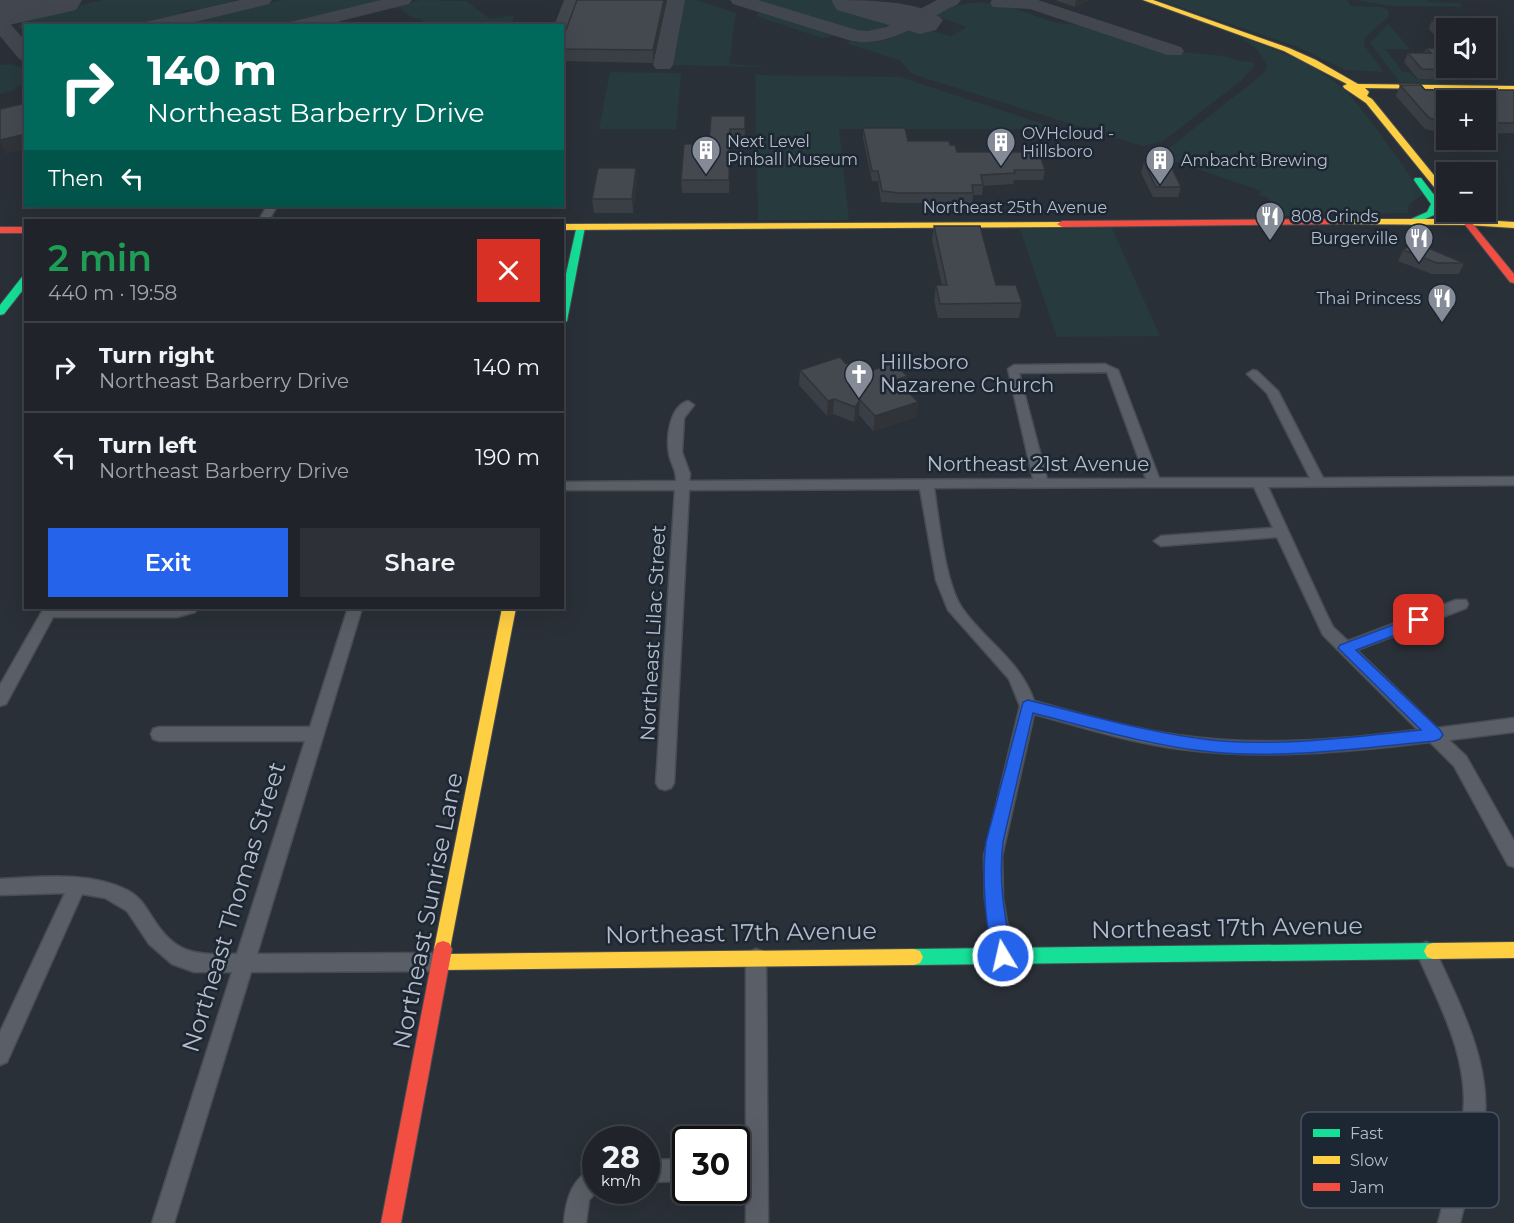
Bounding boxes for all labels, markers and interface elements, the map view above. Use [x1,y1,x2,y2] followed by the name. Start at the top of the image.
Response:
[1436,18,1496,222] map controls
[1436,18,1496,78] button: sound
[147,44,277,96] text: 140 m
[48,48,126,126] icon: right
[1436,90,1496,150] button: +
[147,96,485,129] text: Northeast Barberry Drive
[1022,124,1114,161] place label: OVHcloud - Hillsboro
[985,126,1017,168] building icon: OVHcloud - Hillsboro
[727,132,858,169] place label: Next Level Pinball Museum
[690,134,722,176] building icon: Next Level Pinball Museum
[1144,144,1176,186] building icon: Ambacht Brewing
[1181,151,1328,170] place label: Ambacht Brewing
[116,162,149,195] icon: left
[1436,162,1496,222] button: −
[48,165,104,192] text: Then
[923,198,1107,217] street label: Northeast 25th Avenue
[1254,200,1286,242] restaurant icon: 808 Grinds
[1291,207,1379,226] place label: 808 Grinds
[1403,222,1435,264] restaurant icon: Burgerville
[1310,229,1398,248] place label: Burgerville
[48,236,152,280] text: 2 min
[477,239,540,302] button: close
[48,281,177,305] text: 440 m · 19:58
[1426,282,1458,324] restaurant icon: Thai Princess
[1316,289,1421,308] place label: Thai Princess
[99,342,214,369] text: Turn right
[880,350,1054,397] place label: Hillsboro Nazarene Church
[48,351,81,384] icon: right
[474,354,540,381] text: 140 m
[843,358,875,400] church icon: Hillsboro Nazarene Church
[99,369,349,393] text: Northeast Barberry Drive
[99,432,197,459] text: Turn left
[48,441,81,474] icon: left
[475,444,540,471] text: 190 m
[927,452,1149,476] street label: Northeast 21st Avenue
[99,459,349,483] text: Northeast Barberry Drive
[635,524,671,742] street label: Northeast Lilac Street
[48,528,288,597] button: Exit
[300,528,540,597] button: Share
[1393,594,1444,645] pin
[1402,603,1435,636] icon: arrive
[176,758,292,1055] street label: Northeast Thomas Street
[386,770,469,1052] street label: Northeast Sunrise Lane
[1091,911,1363,944] street label: Northeast 17th Avenue
[605,916,877,949] street label: Northeast 17th Avenue
[971,924,1035,988] position arrow
[1301,1112,1499,1208] legend
[1350,1124,1384,1143] text: Fast
[672,1126,750,1204] speed limit sign: 30
[602,1139,640,1176] text: 28
[1350,1151,1388,1170] text: Slow
[601,1171,641,1190] text: km/h
[1349,1178,1384,1197] text: Jam

